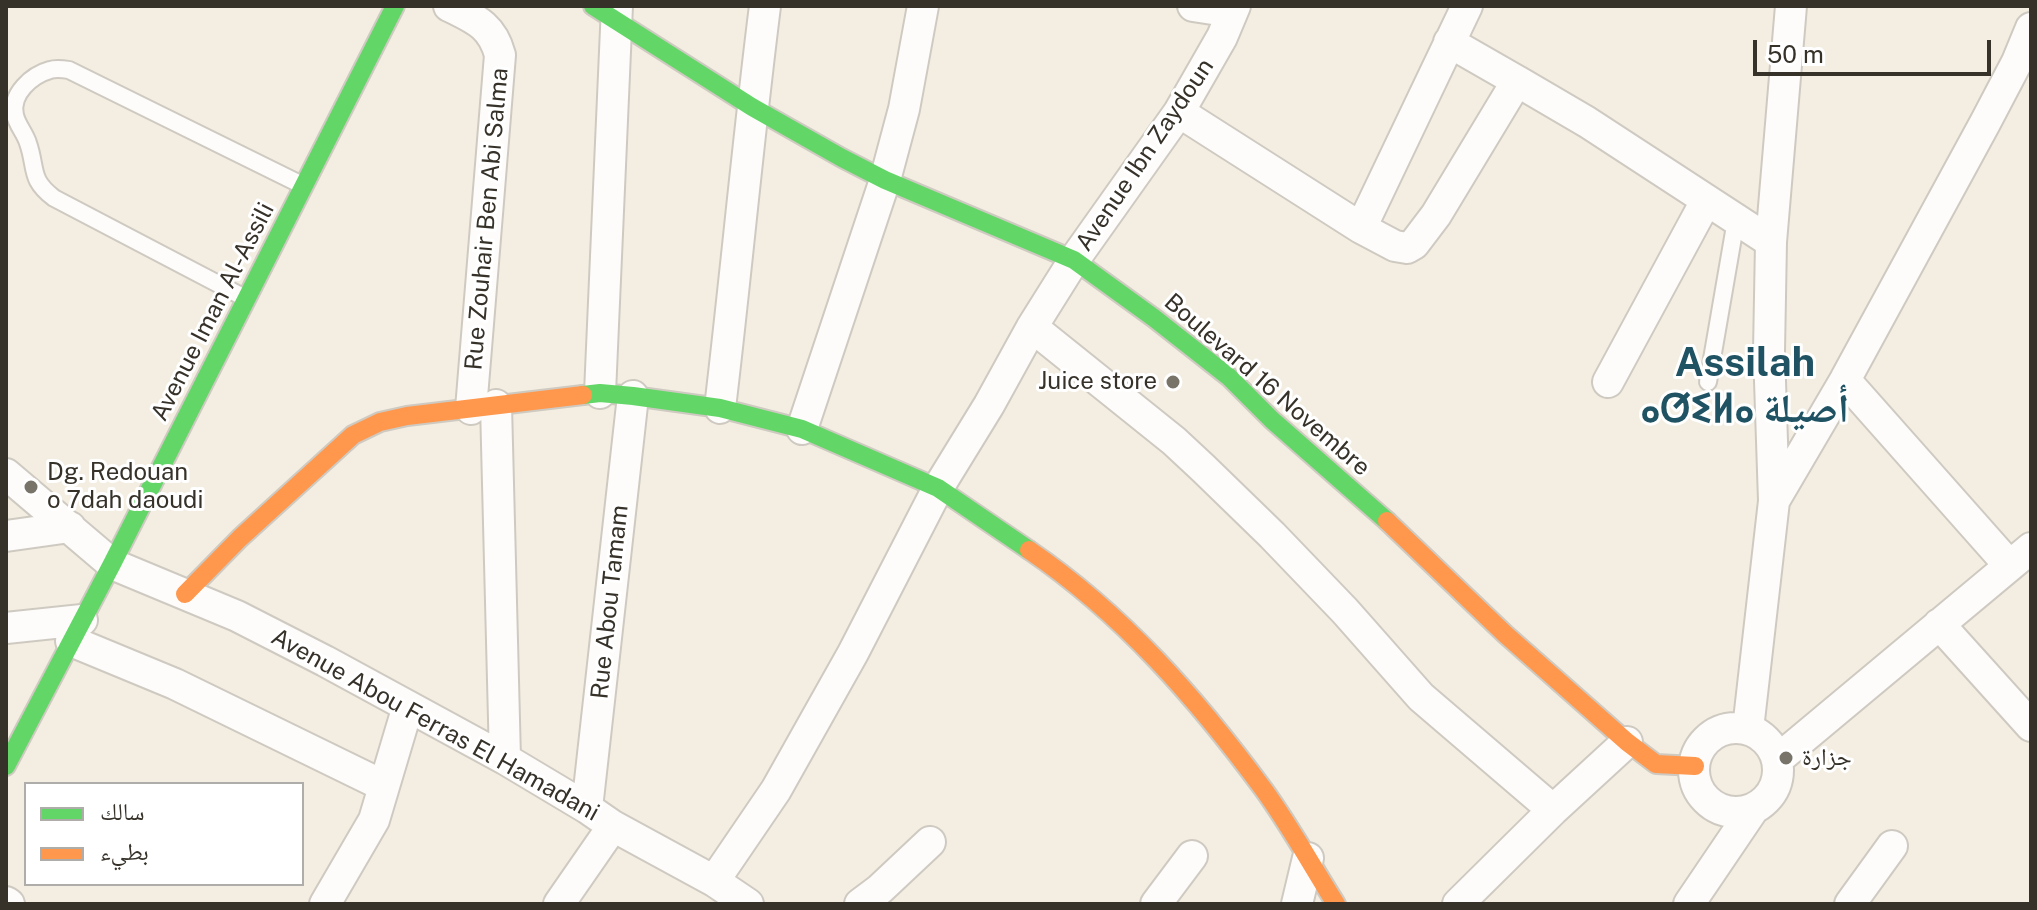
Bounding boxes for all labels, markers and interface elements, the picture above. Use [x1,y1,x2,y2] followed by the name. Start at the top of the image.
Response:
[1757,24,1995,74] scale bar
[1767,40,1824,68] text: 50 m
[1070,53,1220,257] street label: Avenue Ibn Zaydoun
[459,67,515,371] street label: Rue Zouhair Ben Abi Salma
[145,198,281,426] street label: Avenue Iman Al-Assili
[1158,288,1376,482] street label: Boulevard 16 Novembre
[1641,340,1849,434] district label: Assilah ⴰⵚⵉⵍⴰ أصيلة
[1038,368,1157,396] place label: Juice store
[1164,373,1182,391] marker: Juice store
[47,459,204,515] place label: Dg. Redouan o 7dah daoudi
[22,478,40,496] marker: Dg. Redouan o 7dah daoudi
[585,504,635,700] street label: Rue Abou Tamam
[266,623,604,827] street label: Avenue Abou Ferras El Hamadani
[1802,744,1852,772] place label: جزارة
[1777,749,1795,767] marker: جزارة
[24,782,304,886] legend
[100,797,145,825] text: سالك
[100,837,149,865] text: بطيء

